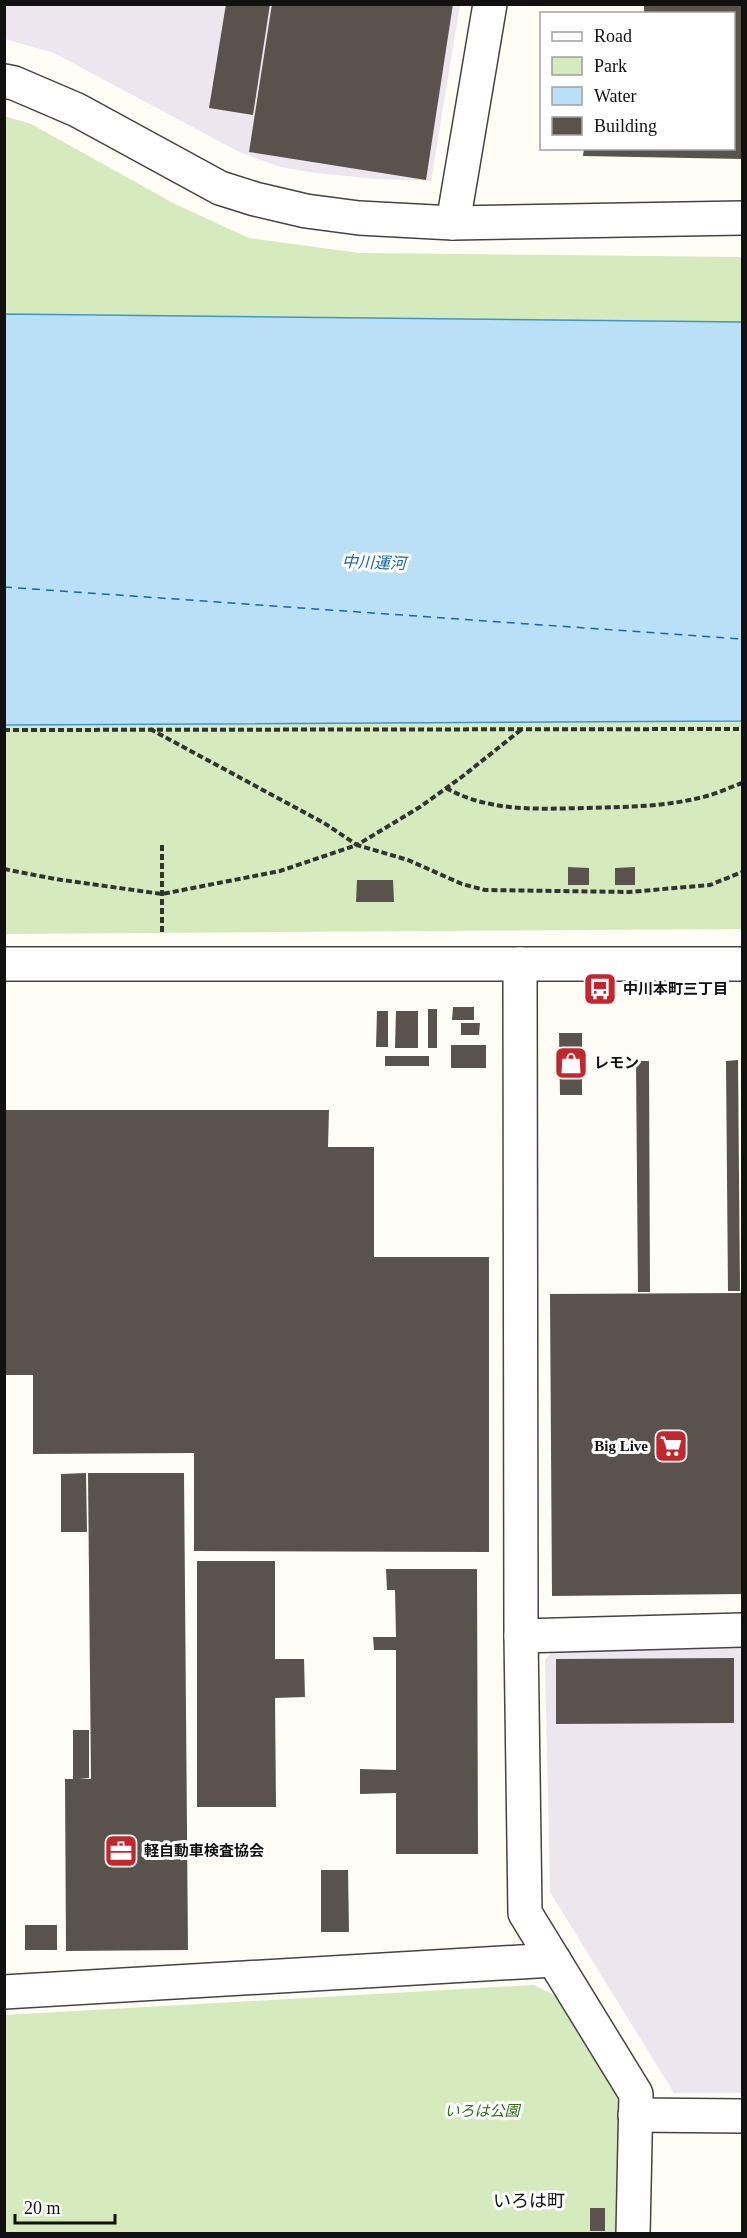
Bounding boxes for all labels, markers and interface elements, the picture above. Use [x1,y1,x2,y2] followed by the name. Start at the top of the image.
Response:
[540,12,735,150] legend
[594,26,632,46] text: Road
[594,56,627,76] text: Park
[594,86,637,106] text: Water
[594,116,657,136] text: Building
[342,553,409,572] water label: 中川運河
[582,971,618,1007] bus stop icon: 中川本町三丁目
[623,981,728,997] place label: 中川本町三丁目
[553,1045,589,1081] shop icon: レモン
[594,1055,639,1071] place label: レモン
[653,1428,689,1464] supermarket icon: Big Live
[594,1438,648,1454] place label: Big Live
[103,1833,139,1869] office icon: 軽自動車検査協会
[144,1843,264,1859] place label: 軽自動車検査協会
[444,2103,521,2119] park label: いろは公園
[15,2187,116,2225] scale bar
[493,2191,565,2211] district label: いろは町
[24,2198,61,2218] text: 20 m

